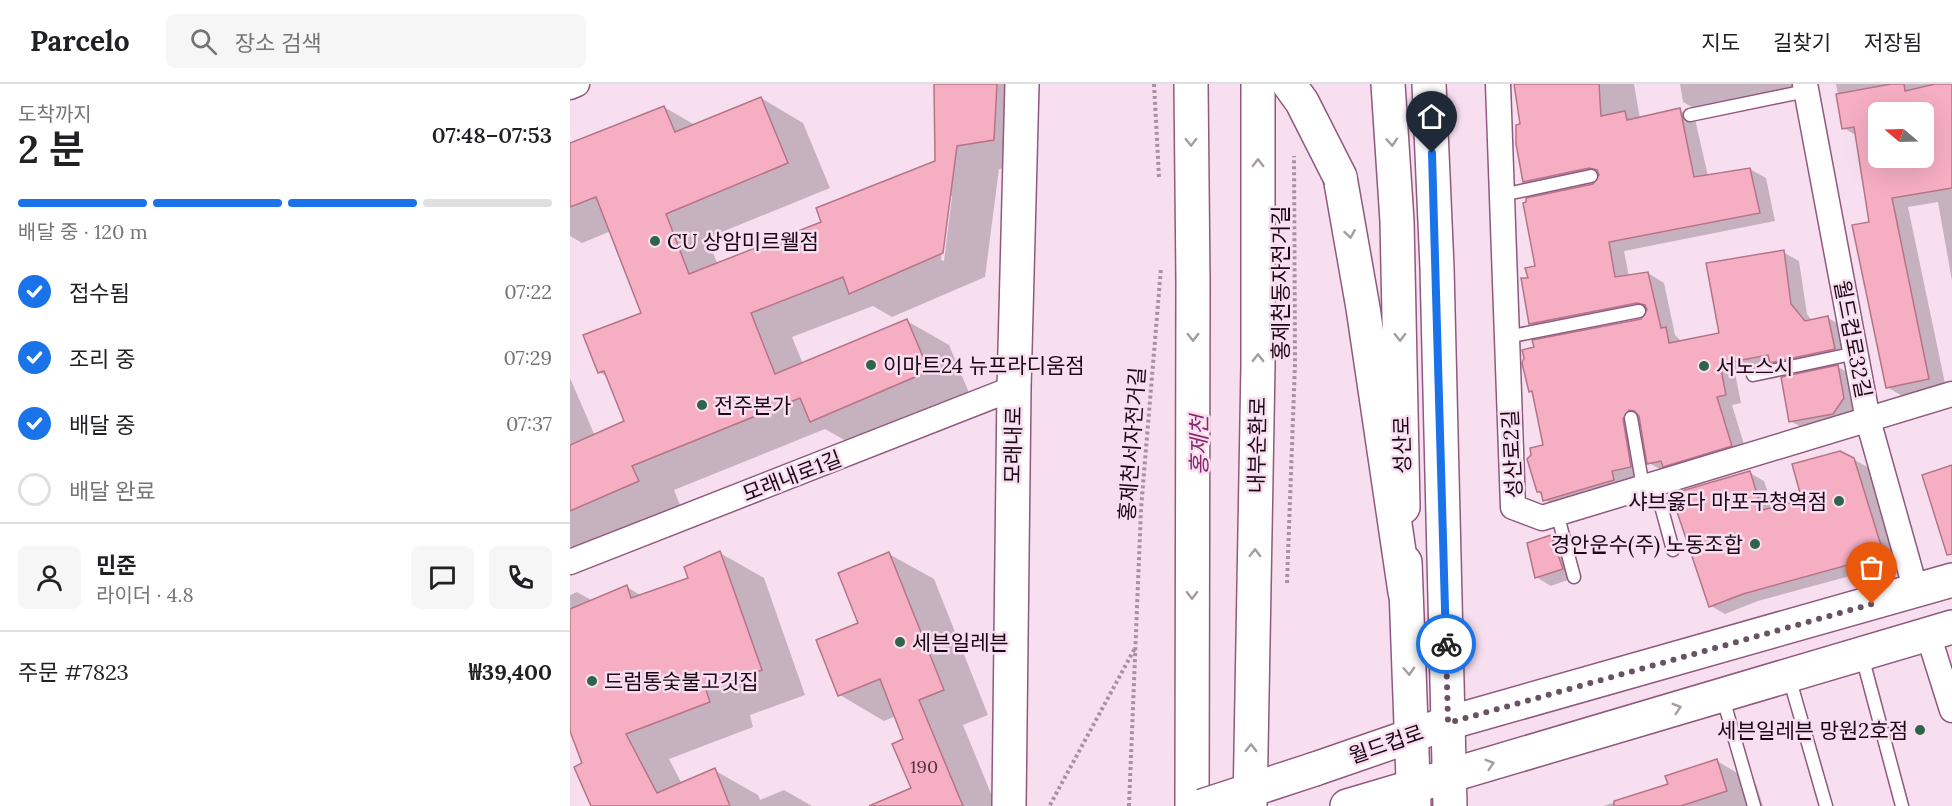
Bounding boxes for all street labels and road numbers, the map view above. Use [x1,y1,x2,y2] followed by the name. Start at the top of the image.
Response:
[1267,206,1294,360] street label: 홍제천동자전거길
[1828,278,1878,400] street label: 월드컵로32길
[1113,366,1151,522] street label: 홍제천서자전거길
[1243,396,1271,494] street label: 내부순환로
[999,406,1027,484] street label: 모래내로
[1496,409,1528,499] street label: 성산로2길
[1388,416,1416,474] street label: 성산로
[738,445,846,507] street label: 모래내로1길
[1345,719,1427,769] street label: 월드컵로

